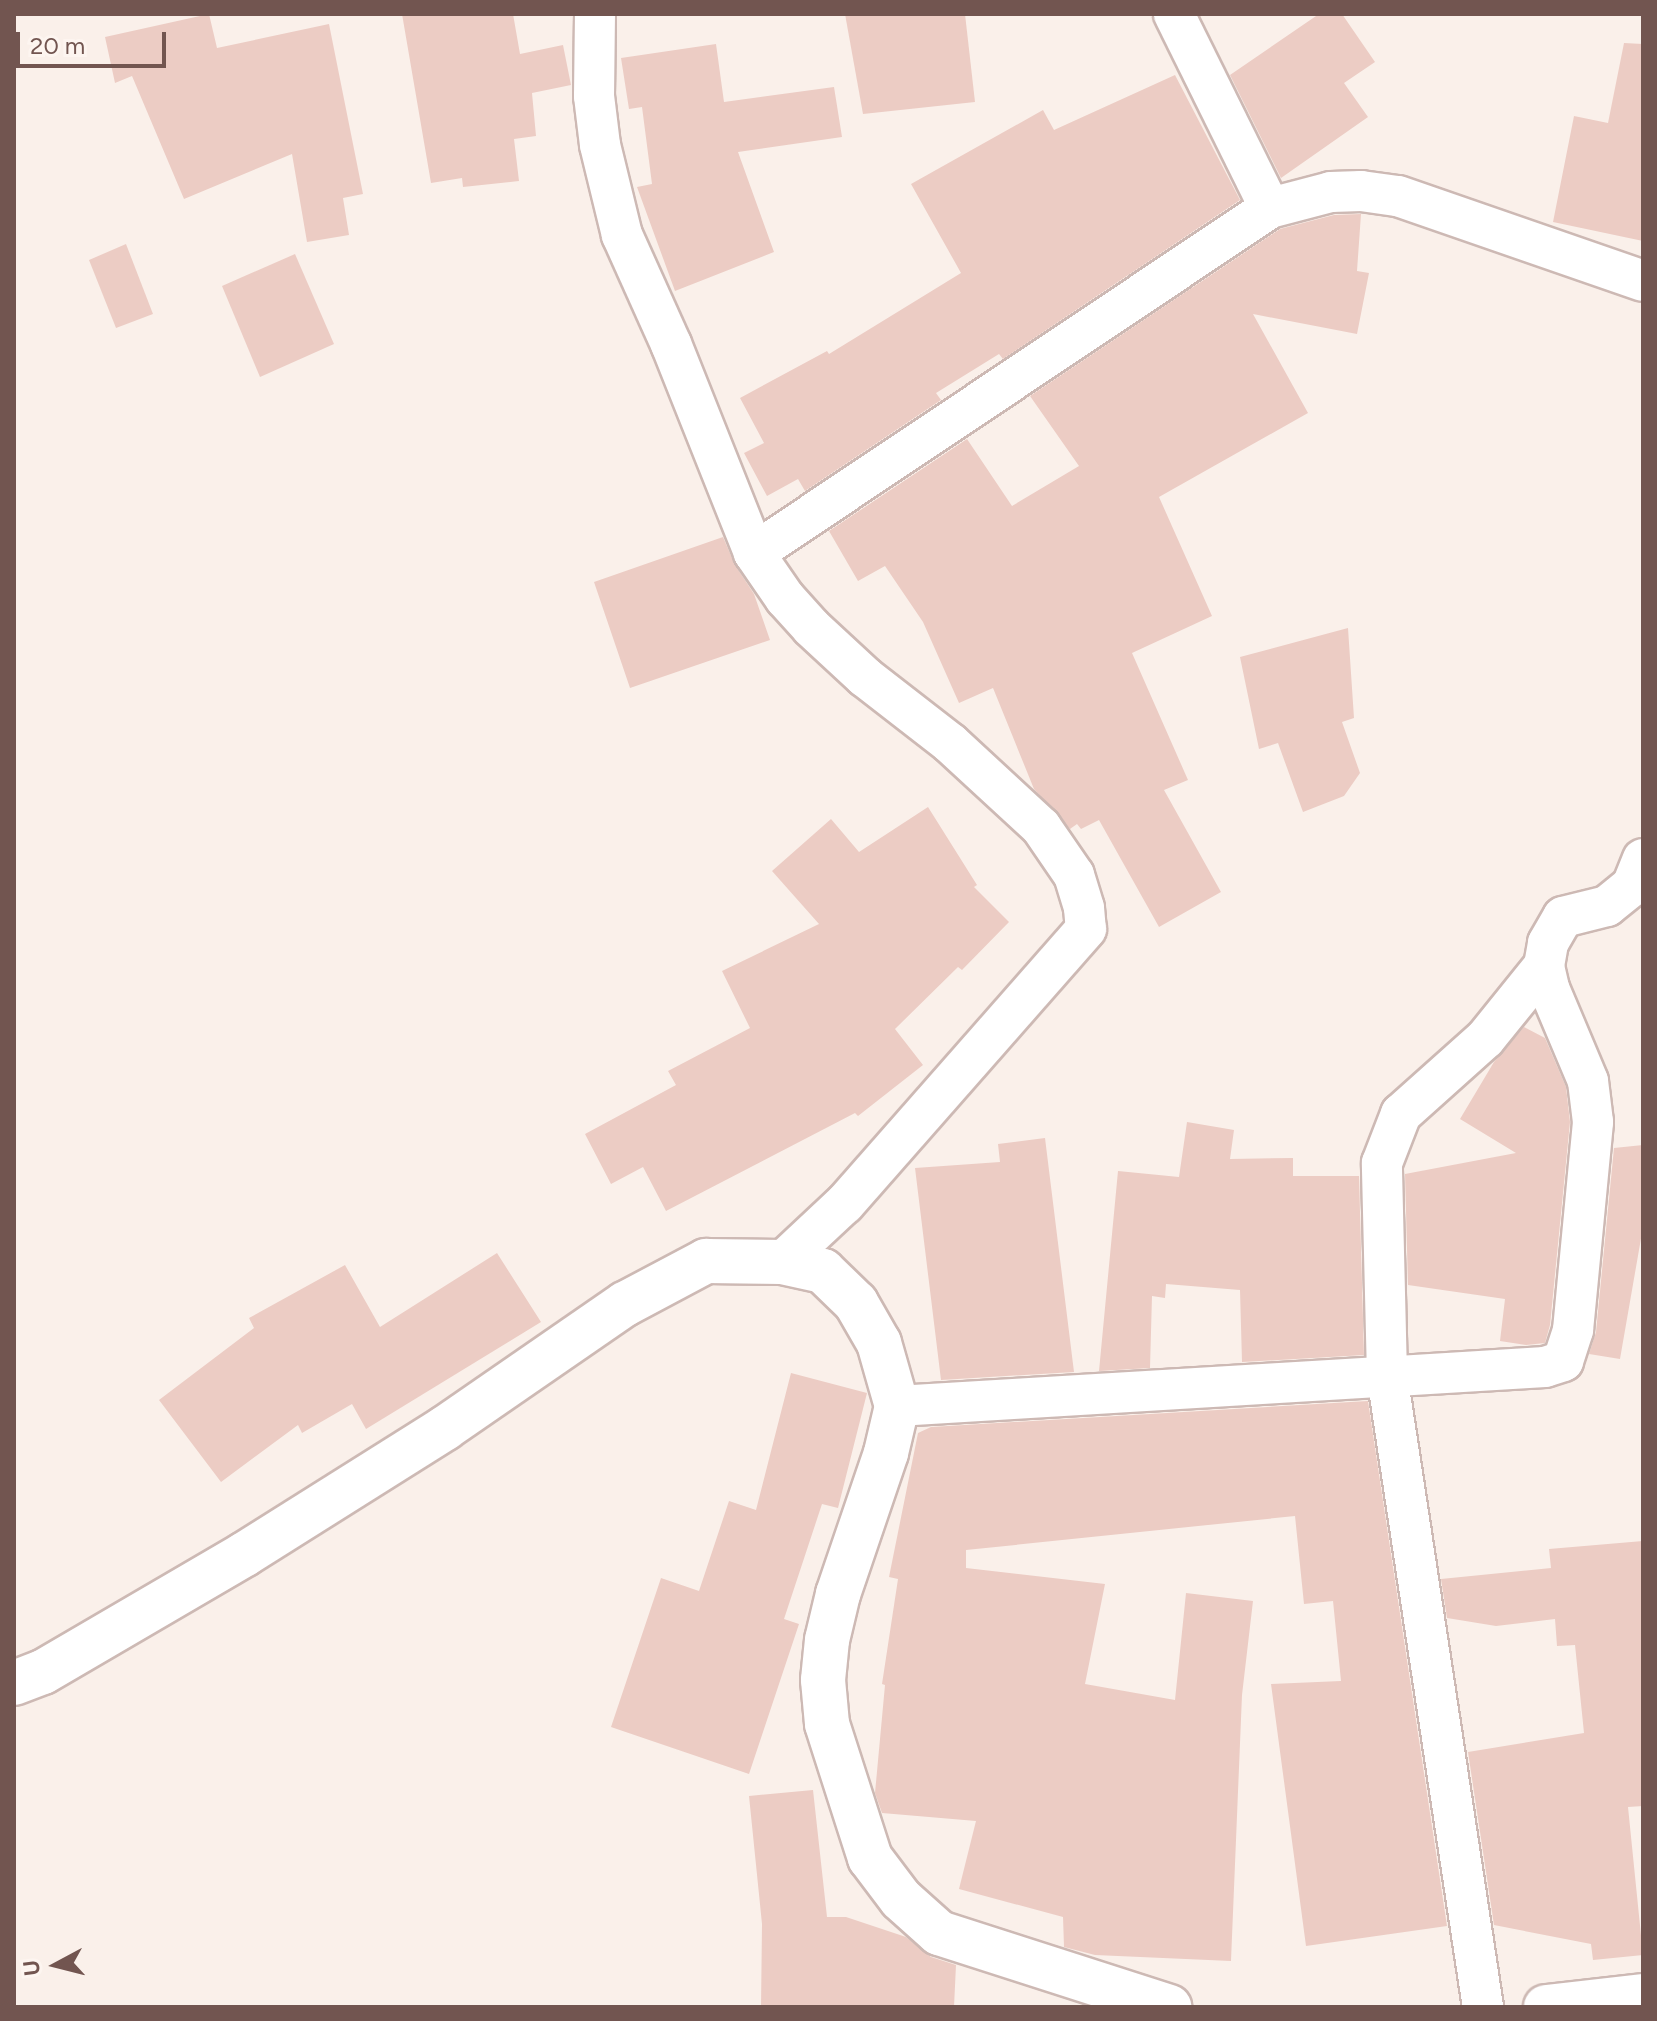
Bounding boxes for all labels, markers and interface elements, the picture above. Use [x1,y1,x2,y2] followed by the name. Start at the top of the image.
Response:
[20,16,170,66] scale bar
[30,31,85,60] text: 20 m
[16,1925,96,2005] north arrow
[17,1959,46,1977] text: U

